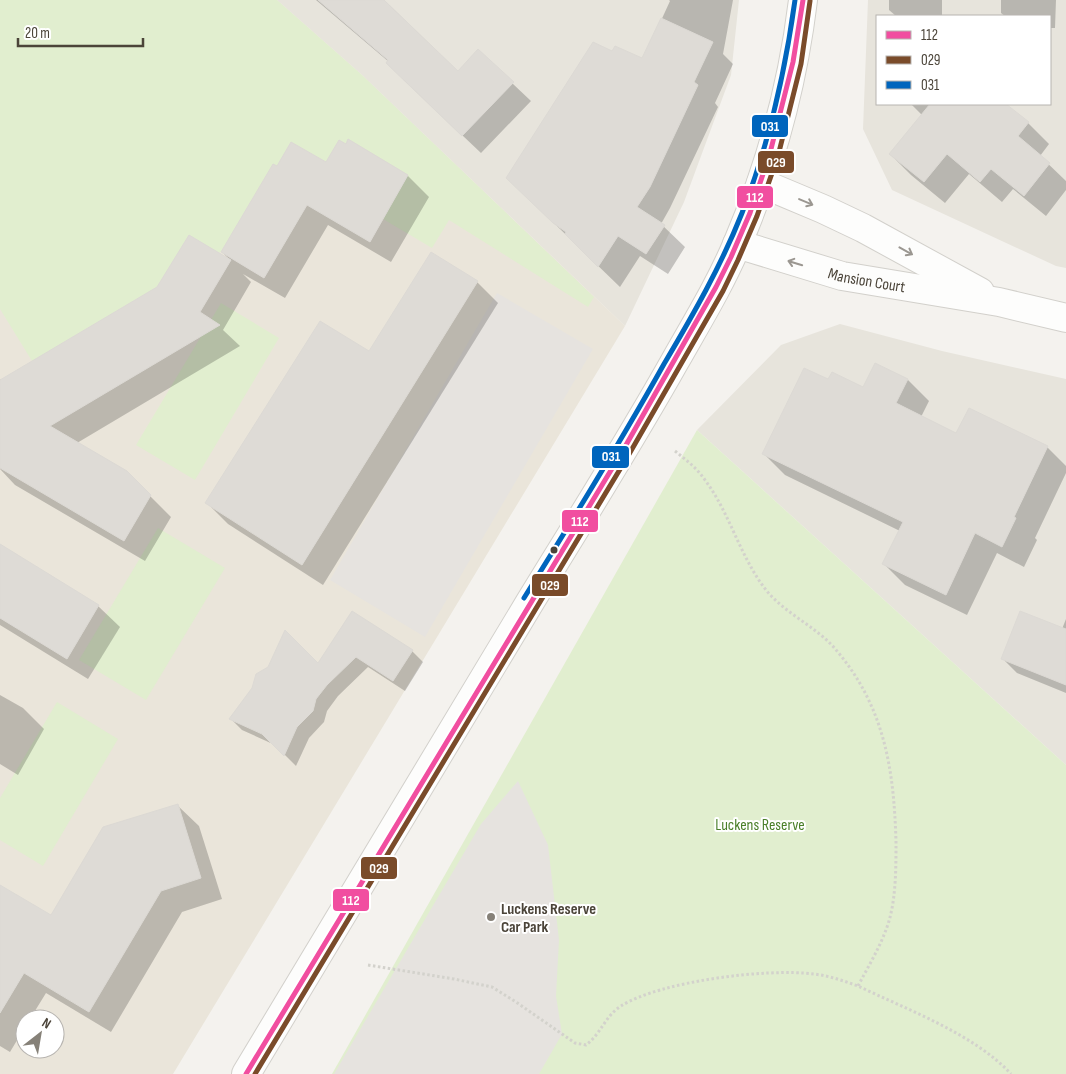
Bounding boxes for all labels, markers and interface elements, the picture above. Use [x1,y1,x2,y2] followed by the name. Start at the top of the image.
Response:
[18,15,142,47] scale bar
[876,15,1051,105] legend
[25,24,50,43] text: 20 m
[921,26,938,45] text: 112
[921,51,941,70] text: 029
[921,76,940,95] text: 031
[751,114,789,138] line badge: 031
[761,118,780,135] text: 031
[757,150,795,174] line badge: 029
[766,154,786,171] text: 029
[736,185,774,209] line badge: 112
[746,189,764,206] text: 112
[798,197,813,207] one-way arrow
[898,247,913,256] one-way arrow
[787,257,803,267] one-way arrow
[826,264,907,297] street label: Mansion Court
[591,445,630,469] line badge: 031
[602,448,621,465] text: 031
[561,509,599,533] line badge: 112
[571,513,589,530] text: 112
[549,545,559,555] unlabelled marker
[531,573,569,597] line badge: 029
[540,577,560,594] text: 029
[715,816,805,835] park label: Luckens Reserve
[360,856,398,880] line badge: 029
[369,860,389,877] text: 029
[332,888,370,912] line badge: 112
[342,892,360,909] text: 112
[501,900,596,937] place label: Luckens Reserve Car Park
[485,911,497,923] marker: Luckens Reserve Car Park
[15,1009,65,1059] north arrow
[39,1014,54,1032] text: N

